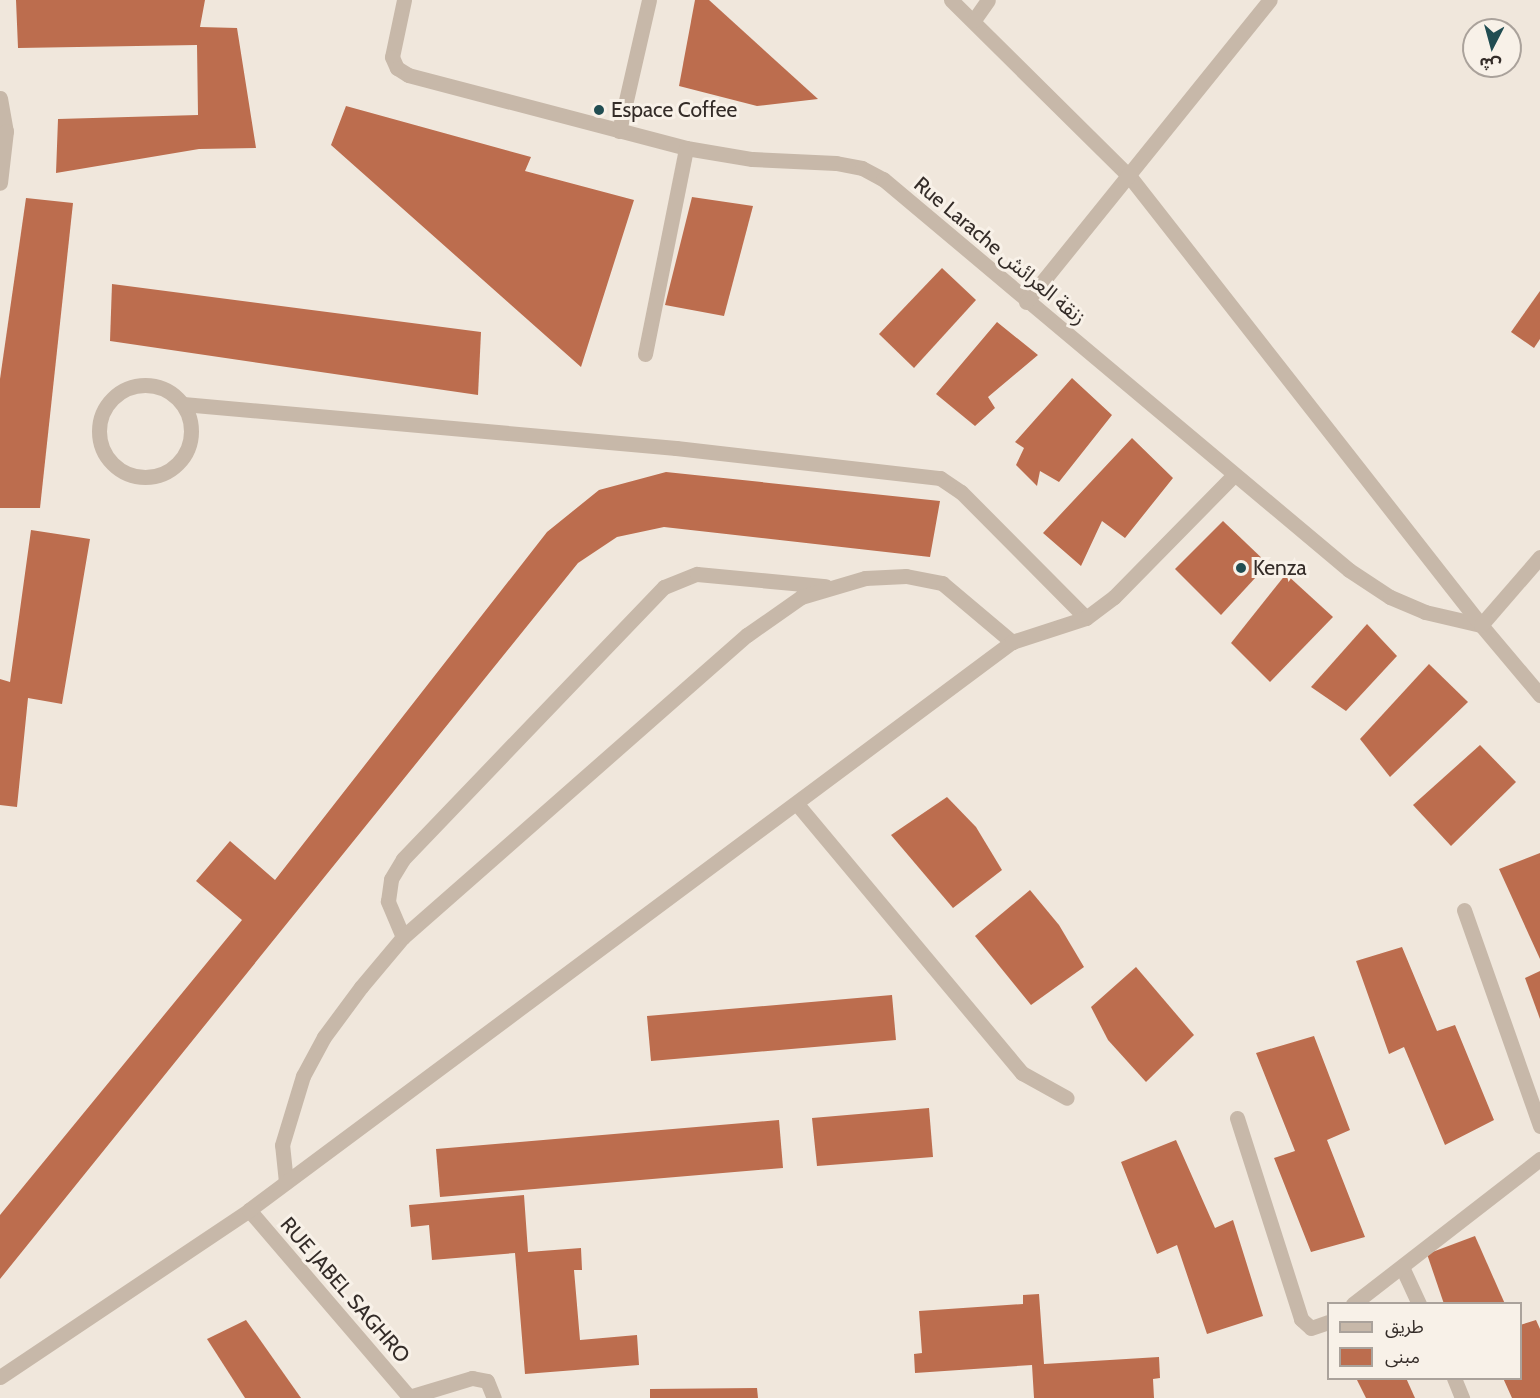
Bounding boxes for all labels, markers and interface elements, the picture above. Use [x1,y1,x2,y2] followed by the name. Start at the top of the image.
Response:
[1462,18,1522,78] north arrow
[1478,54,1502,75] text: ش
[611,97,737,123] place label: Espace Coffee
[592,103,606,117] marker: Espace Coffee
[909,172,1091,330] street label: Rue Larache زنقة العرائش
[1253,555,1307,581] place label: Kenza
[1234,561,1248,575] marker: Kenza
[275,1212,415,1368] street label: RUE JABEL SAGHRO
[1327,1302,1522,1380] legend
[1385,1316,1424,1338] text: طريق
[1385,1346,1420,1368] text: مبنى

